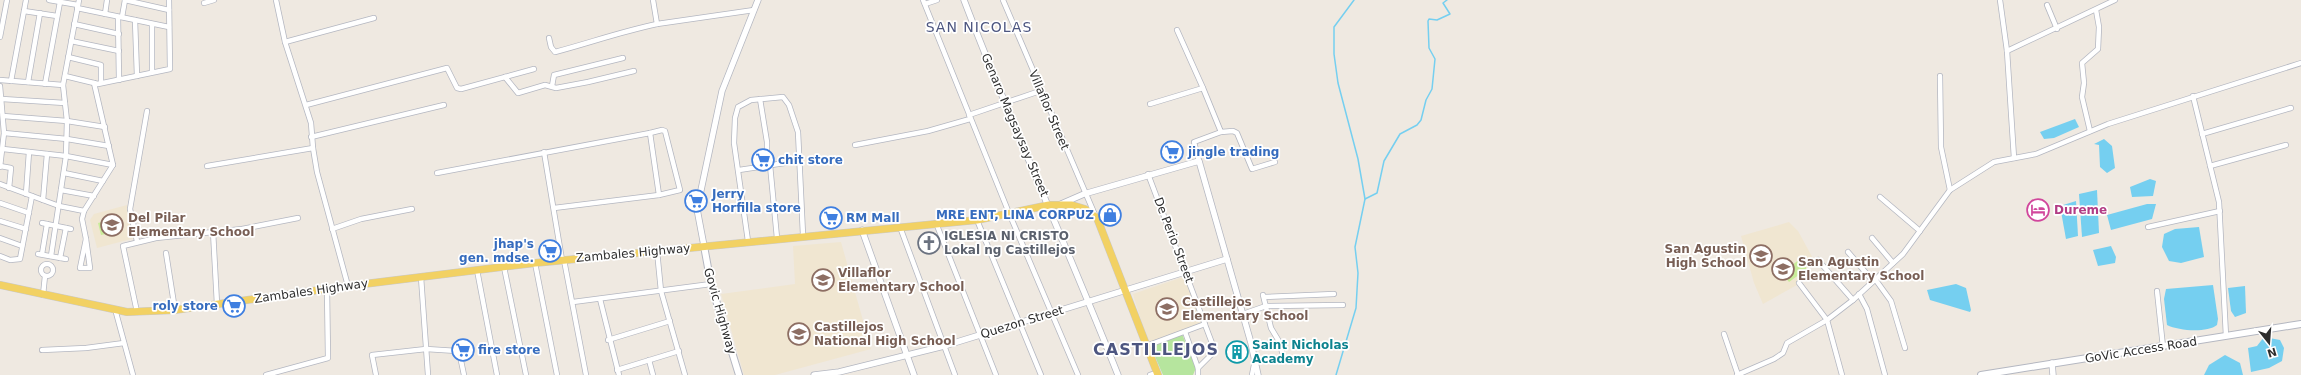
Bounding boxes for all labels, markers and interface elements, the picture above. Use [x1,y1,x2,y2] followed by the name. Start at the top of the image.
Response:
[926,19,1032,35] district label: SAN NICOLAS
[978,51,1052,199] street label: Genaro Magsaysay Street
[1026,68,1072,152] street label: Villaflor Street
[1159,139,1185,165] supermarket icon: jingle trading
[1187,145,1279,159] place label: jingle trading
[750,147,776,173] supermarket icon: chit store
[778,153,843,167] place label: chit store
[711,187,801,215] place label: Jerry Horfilla store
[683,188,709,214] supermarket icon: Jerry Horfilla store
[1151,195,1197,285] street label: De Perio Street
[2025,197,2051,223] hotel icon: Dureme
[1097,202,1123,228] shop icon: MRE ENT, LINA CORPUZ
[2054,203,2107,217] place label: Dureme
[818,205,844,231] supermarket icon: RM Mall
[936,208,1094,222] place label: MRE ENT, LINA CORPUZ
[128,211,254,239] place label: Del Pilar Elementary School
[846,211,900,225] place label: RM Mall
[99,212,125,238] school or university icon: Del Pilar Elementary School
[944,229,1075,257] place label: IGLESIA NI CRISTO Lokal ng Castillejos
[916,230,942,256] church icon: IGLESIA NI CRISTO Lokal ng Castillejos
[459,237,534,265] place label: jhap's gen. mdse.
[537,238,563,264] supermarket icon: jhap's gen. mdse.
[575,241,691,265] street label: Zambales Highway
[1665,242,1746,270] place label: San Agustin High School
[1748,243,1774,269] school or university icon: San Agustin High School
[1798,255,1924,283] place label: San Agustin Elementary School
[1770,256,1796,282] school or university icon: San Agustin Elementary School
[701,266,739,356] street label: Govic Highway
[838,266,964,294] place label: Villaflor Elementary School
[810,267,836,293] school or university icon: Villaflor Elementary School
[253,276,369,306] street label: Zambales Highway
[221,293,247,319] supermarket icon: roly store
[1182,295,1308,323] place label: Castillejos Elementary School
[1154,296,1180,322] school or university icon: Castillejos Elementary School
[153,299,218,313] place label: roly store
[979,303,1065,341] street label: Quezon Street
[814,320,956,348] place label: Castillejos National High School
[786,321,812,347] school or university icon: Castillejos National High School
[2249,323,2289,363] north arrow
[2084,334,2198,366] street label: GoVic Access Road
[450,337,476,363] supermarket icon: fire store
[1252,338,1349,366] place label: Saint Nicholas Academy
[1224,339,1250,365] building icon: Saint Nicholas Academy
[1093,340,1219,359] district label: CASTILLEJOS
[478,343,540,357] place label: fire store
[2265,345,2278,360] text: N

